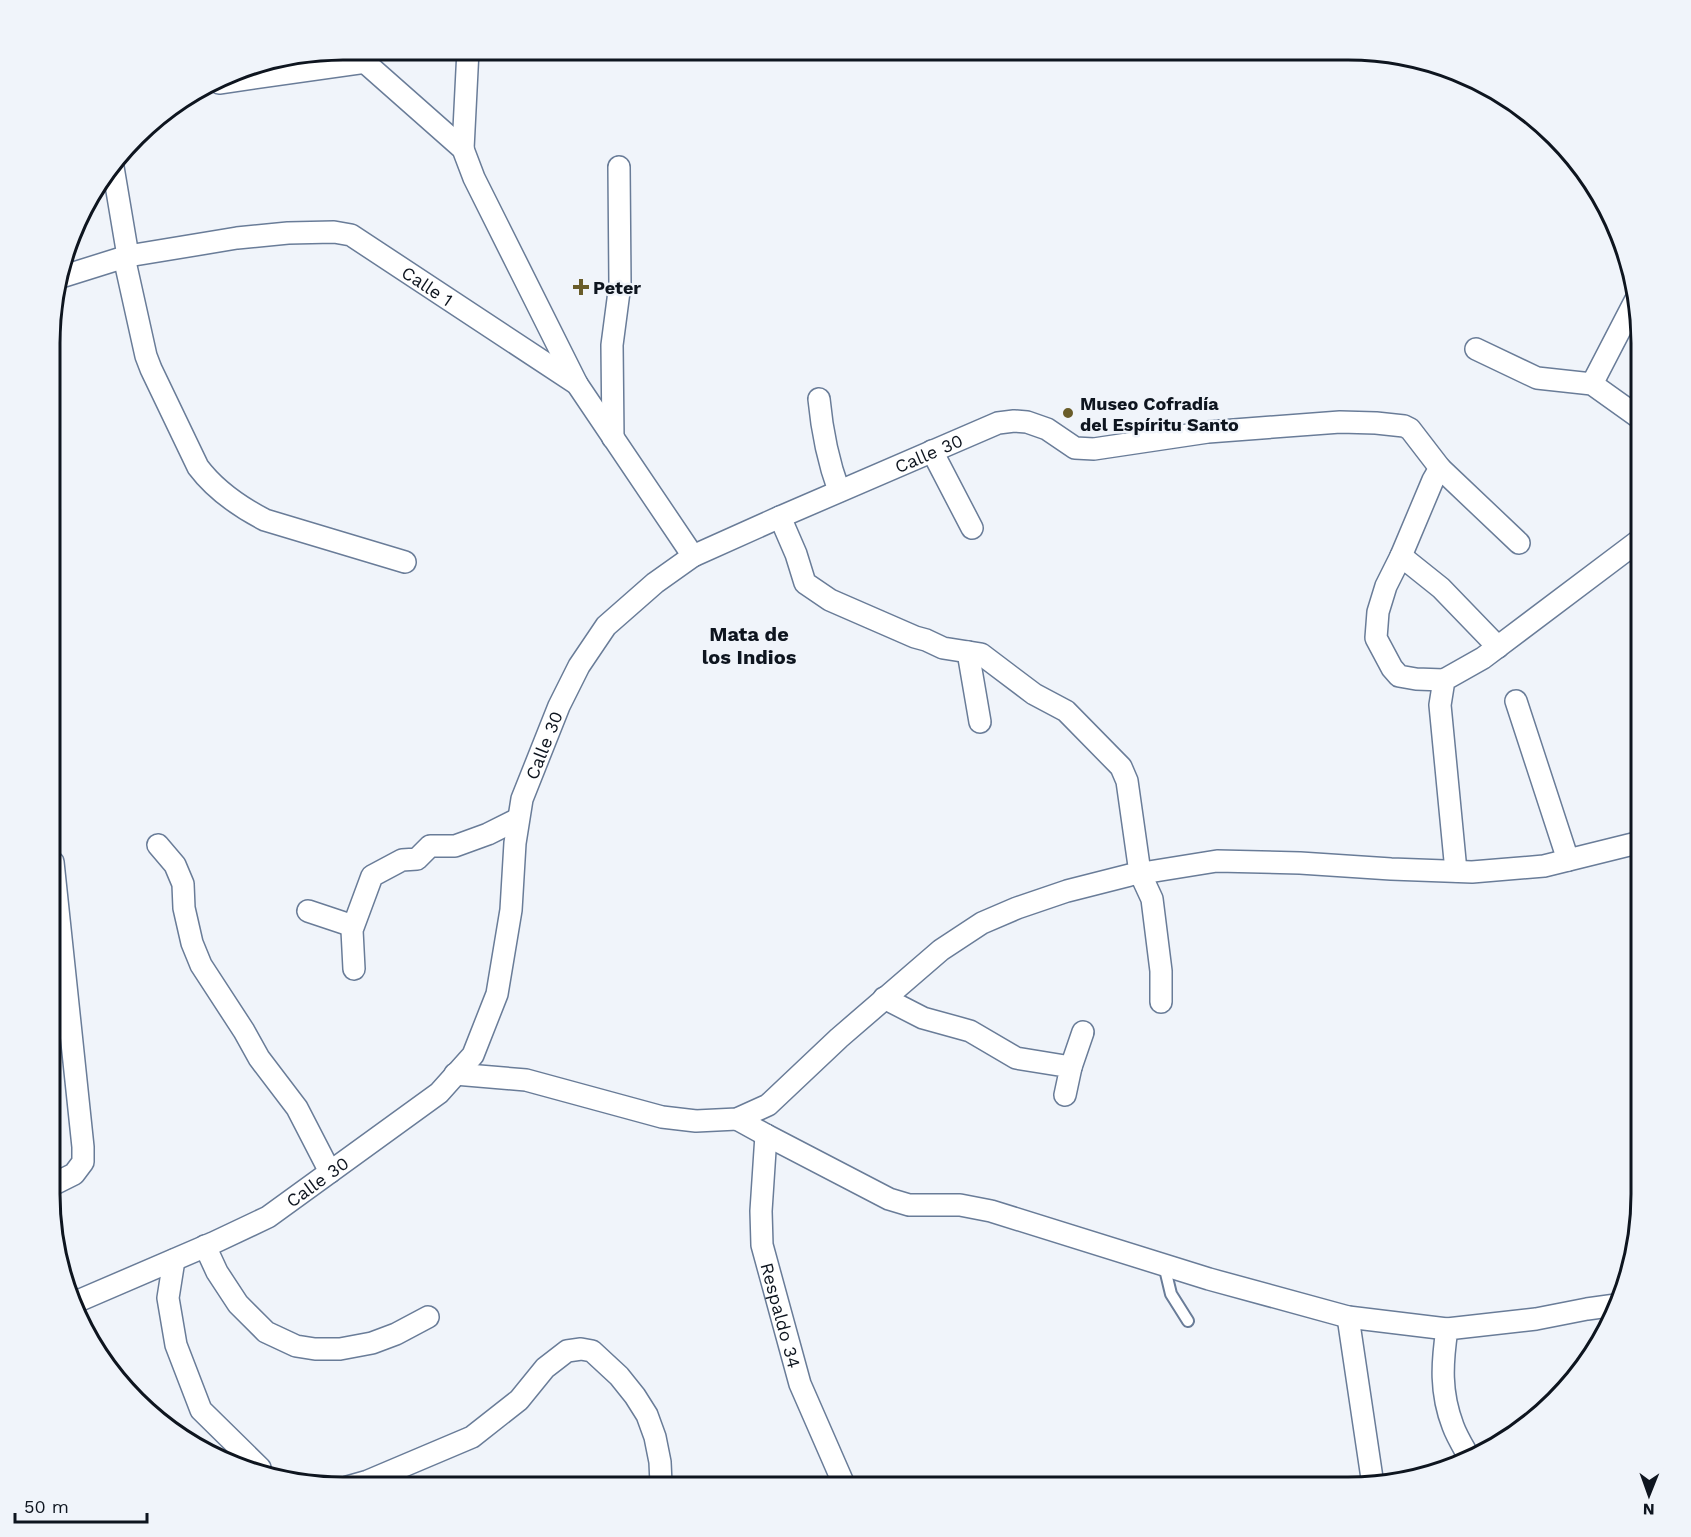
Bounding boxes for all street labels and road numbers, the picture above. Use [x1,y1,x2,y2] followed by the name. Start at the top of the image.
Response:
[398,261,457,310] street label: Calle 1
[891,429,966,477] street label: Calle 30
[520,708,566,782] street label: Calle 30
[282,1152,352,1211] street label: Calle 30
[757,1260,806,1370] street label: Respaldo 34

